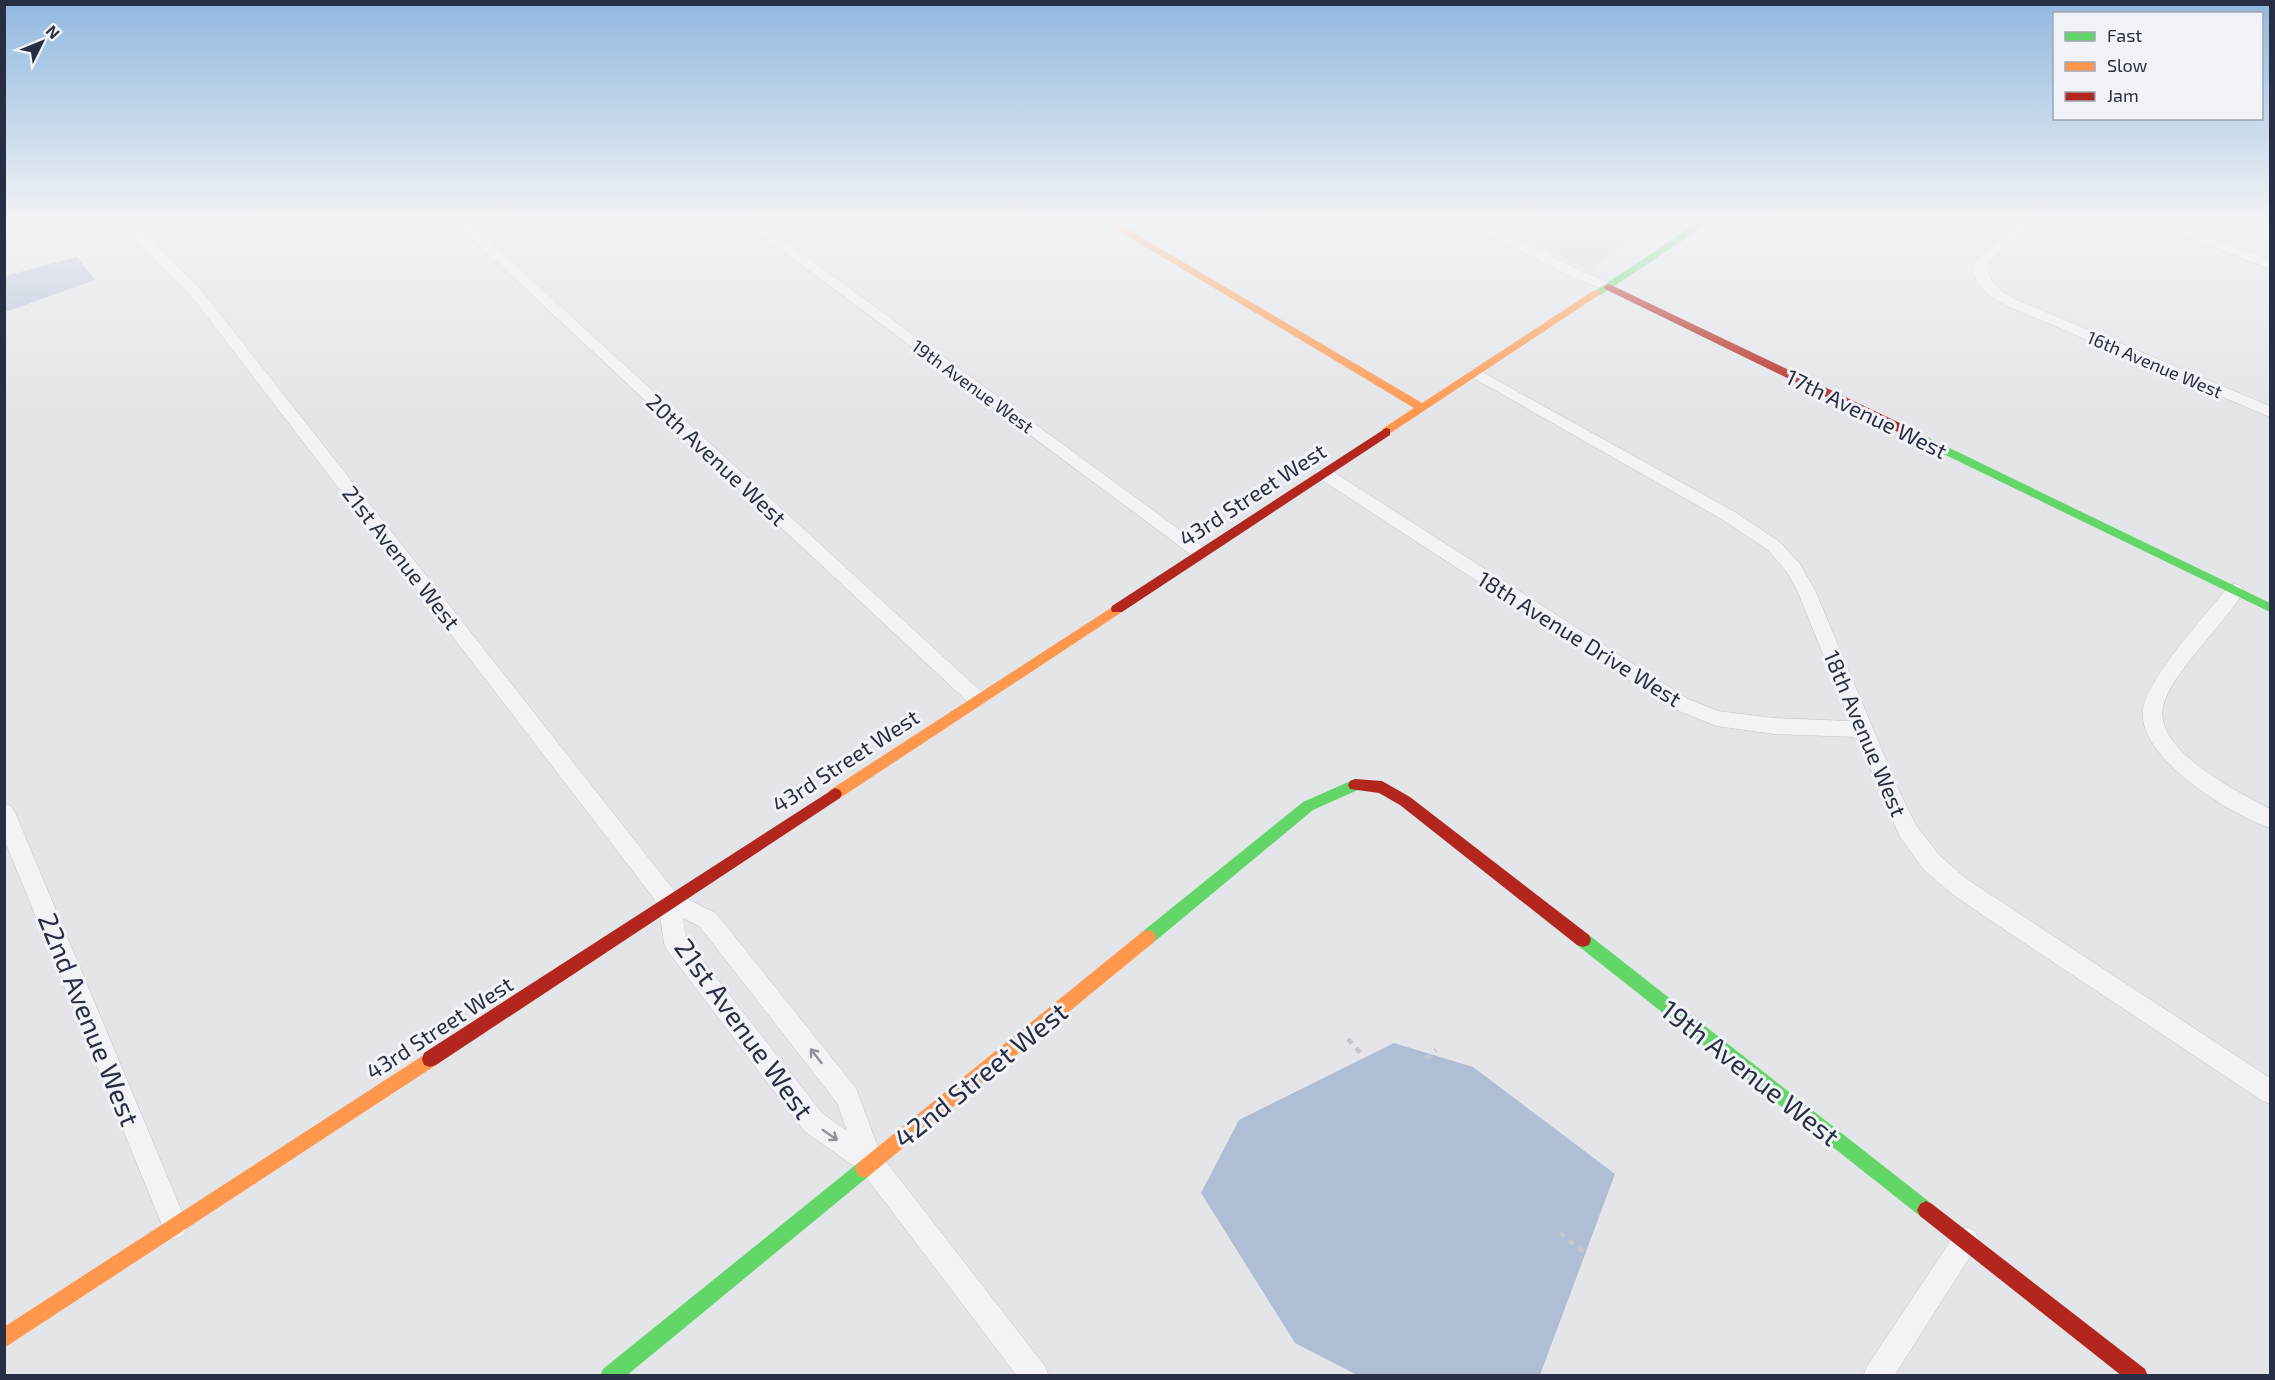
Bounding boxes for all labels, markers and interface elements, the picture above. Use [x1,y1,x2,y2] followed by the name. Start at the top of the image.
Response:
[12,12,72,72] north arrow
[2053,12,2263,120] legend
[42,21,64,42] text: N
[2107,24,2142,46] text: Fast
[2107,54,2148,76] text: Slow
[2107,84,2139,106] text: Jam
[2084,326,2226,402] street label: 16th Avenue West
[908,335,1038,438] street label: 19th Avenue West
[1782,363,1952,463] street label: 17th Avenue West
[642,388,792,530] street label: 20th Avenue West
[1174,437,1330,551] street label: 43rd Street West
[338,480,466,634] street label: 21st Avenue West
[1473,565,1687,711] street label: 18th Avenue Drive West
[1819,646,1913,820] street label: 18th Avenue West
[767,703,923,817] street label: 43rd Street West
[33,908,147,1130] street label: 22nd Avenue West
[669,932,821,1124] street label: 21st Avenue West
[361,970,517,1084] street label: 43rd Street West
[1656,993,1846,1151] street label: 19th Avenue West
[887,994,1073,1154] street label: 42nd Street West
[809,1048,822,1064] one-way arrow
[821,1129,838,1141] one-way arrow

